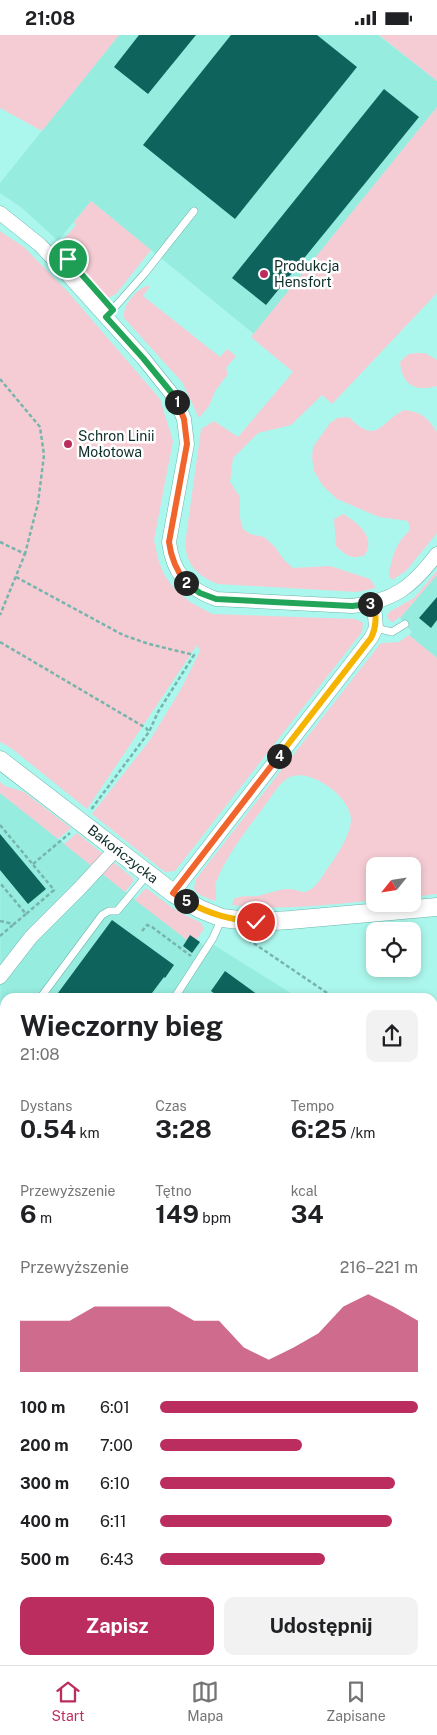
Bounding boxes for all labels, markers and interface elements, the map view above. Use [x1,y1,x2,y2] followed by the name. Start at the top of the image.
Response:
[25,7,75,29] text: 21:08
[47,238,89,280] pin
[54,245,82,273] icon: arrive
[274,258,339,290] place label: Produkcja Hensfort
[258,268,270,280] marker: Produkcja Hensfort
[164,389,190,415] pin: 1
[175,394,181,410] text: 1
[78,428,154,460] place label: Schron Linii Mołotowa
[62,438,74,450] marker: Schron Linii Mołotowa
[174,571,198,595] pin: 2
[182,575,191,591] text: 2
[358,591,382,617] pin: 3
[366,596,375,612] text: 3
[266,743,292,769] pin: 4
[275,748,284,764] text: 4
[85,822,161,886] street label: Bakończycka
[366,857,421,913] north arrow
[366,857,421,977] map controls
[174,889,198,913] pin: 5
[182,893,191,909] text: 5
[235,901,277,943] pin
[242,908,270,936] icon: check
[366,922,421,977] button: locate
[20,1009,223,1042] text: Wieczorny bieg
[366,1010,418,1062] button: share
[20,1045,60,1064] text: 21:08
[20,1098,72,1114] text: Dystans
[155,1098,187,1114] text: Czas
[291,1098,334,1114] text: Tempo
[20,1114,76,1144] text: 0.54
[155,1114,212,1144] text: 3:28
[291,1114,347,1144] text: 6:25
[76,1125,100,1141] text: km
[347,1125,375,1141] text: /km
[20,1183,115,1199] text: Przewyższenie
[155,1183,192,1199] text: Tętno
[291,1183,318,1199] text: kcal
[20,1199,37,1229] text: 6
[155,1199,199,1229] text: 149
[291,1199,324,1229] text: 34
[37,1210,52,1226] text: m
[199,1210,231,1226] text: bpm
[20,1258,129,1277] text: Przewyższenie
[340,1258,418,1277] text: 216–221 m
[20,1398,65,1417] text: 100 m
[100,1398,130,1417] text: 6:01
[20,1436,69,1455] text: 200 m
[100,1436,133,1455] text: 7:00
[20,1474,69,1493] text: 300 m
[100,1474,130,1493] text: 6:10
[20,1512,69,1531] text: 400 m
[100,1512,127,1531] text: 6:11
[20,1550,69,1569] text: 500 m
[100,1550,134,1569] text: 6:43
[20,1597,214,1655] button: Zapisz
[224,1597,418,1655] button: Udostępnij
[51,1678,84,1724] tab: Start
[187,1678,223,1724] tab: Mapa
[326,1678,386,1724] tab: Zapisane

